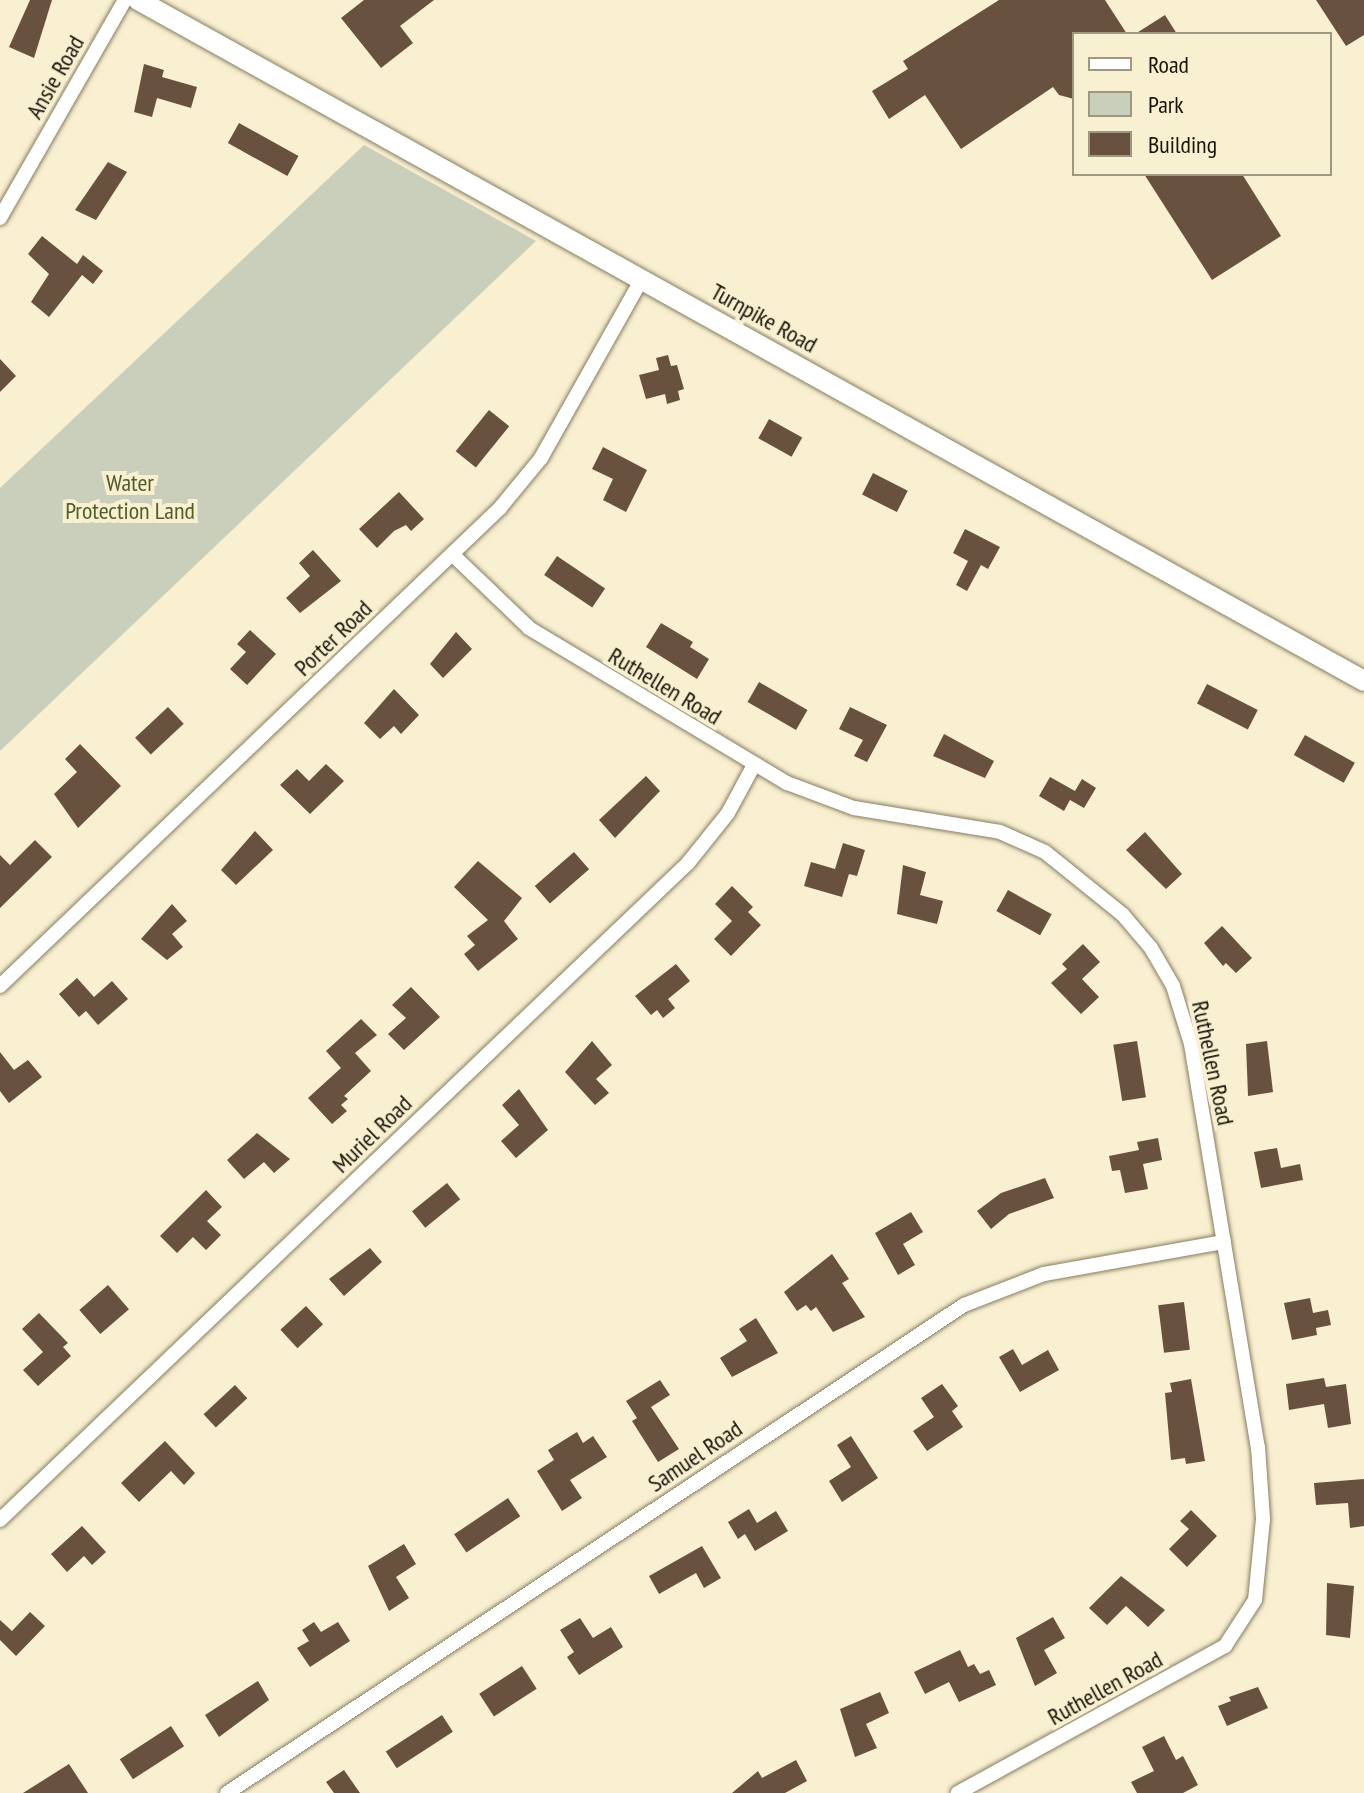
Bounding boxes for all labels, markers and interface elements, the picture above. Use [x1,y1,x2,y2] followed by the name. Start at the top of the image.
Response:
[20,30,90,124] street label: Ansie Road
[1072,32,1332,176] legend
[1148,49,1189,80] text: Road
[1148,89,1184,120] text: Park
[1148,129,1217,160] text: Building
[706,277,822,359] street label: Turnpike Road
[65,469,195,525] park label: Water Protection Land
[288,594,378,682] street label: Porter Road
[603,641,727,731] street label: Ruthellen Road
[1186,998,1240,1128] street label: Ruthellen Road
[326,1089,418,1179] street label: Muriel Road
[642,1414,748,1498] street label: Samuel Road
[1043,1645,1167,1731] street label: Ruthellen Road

